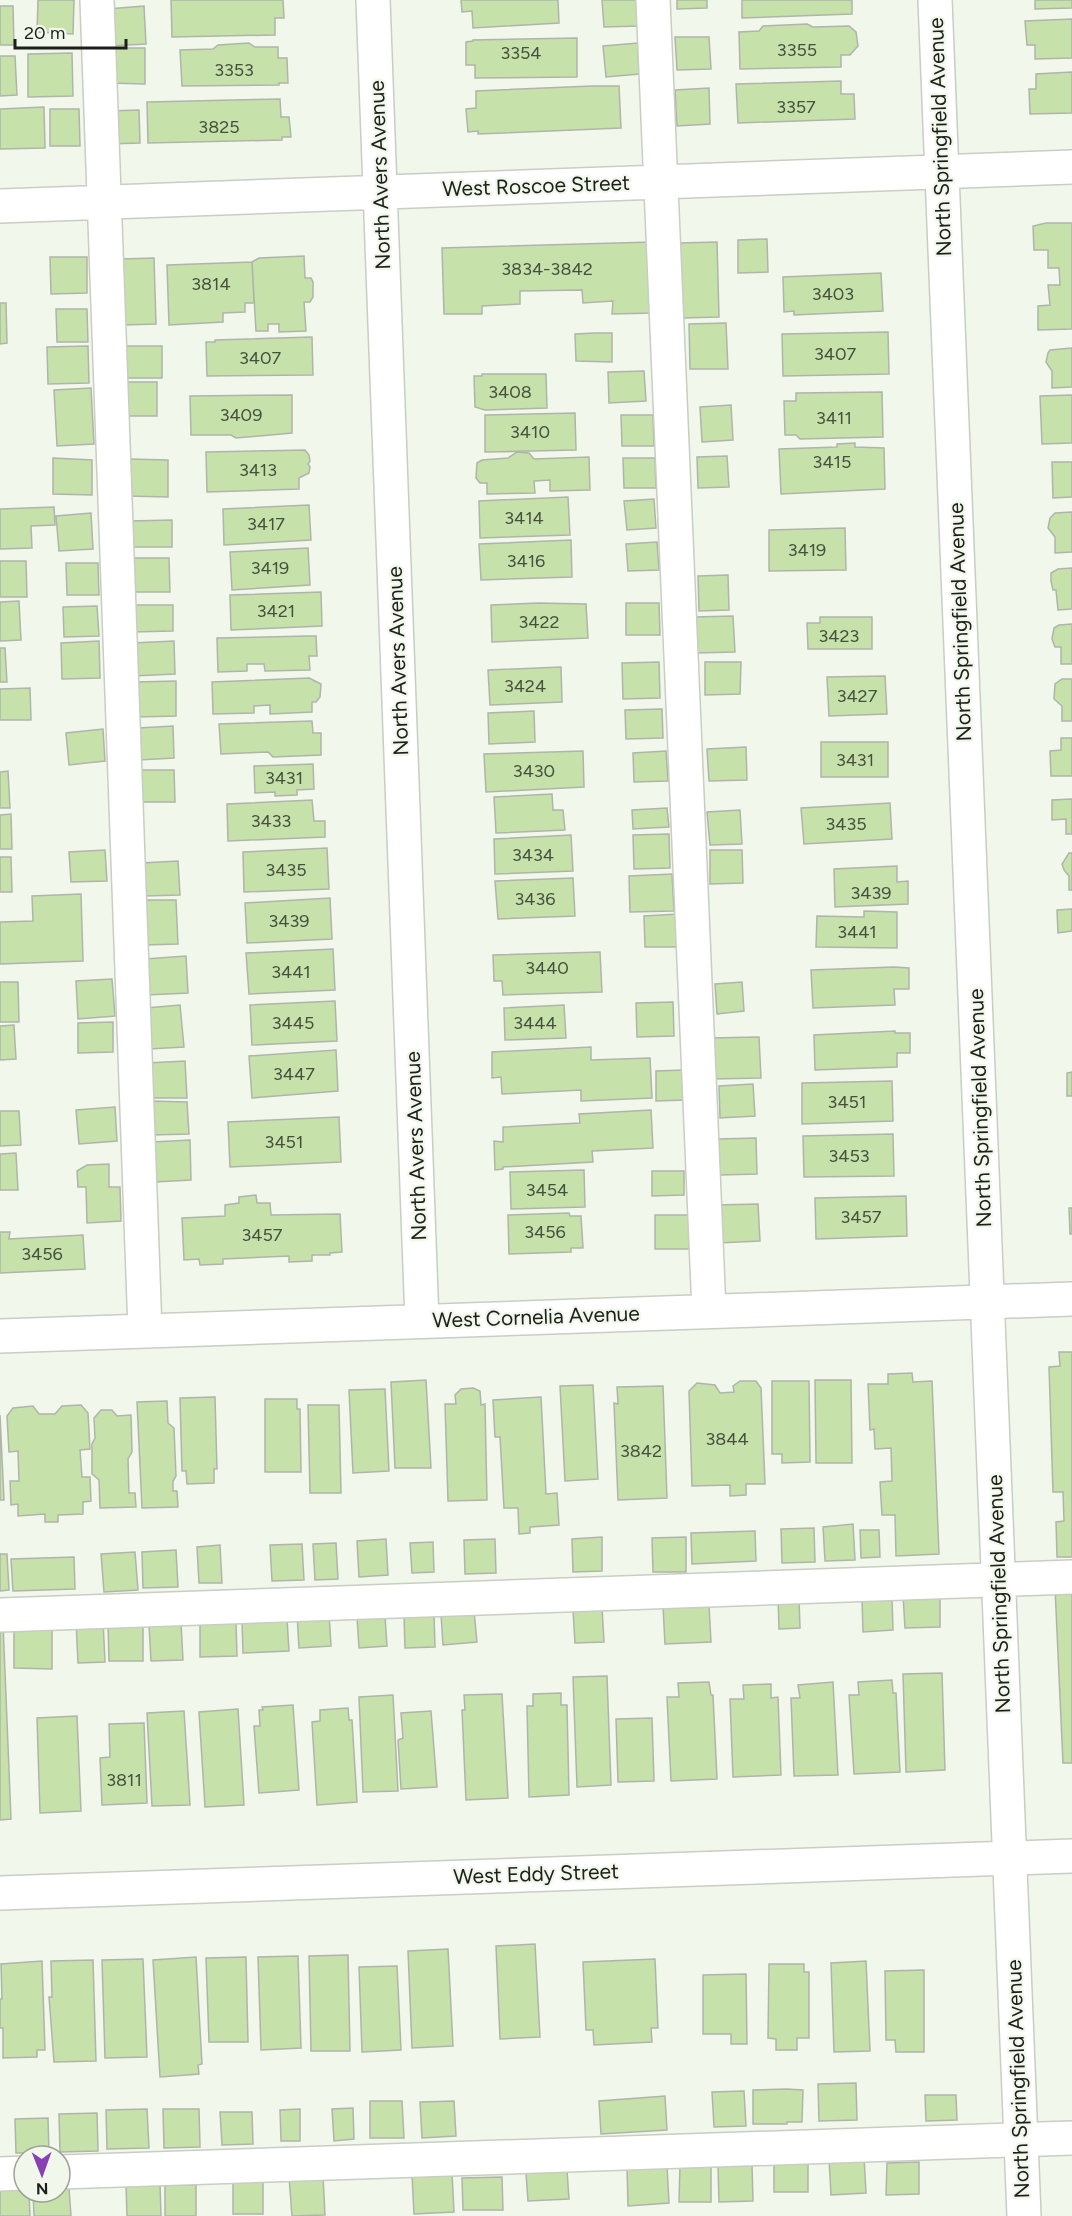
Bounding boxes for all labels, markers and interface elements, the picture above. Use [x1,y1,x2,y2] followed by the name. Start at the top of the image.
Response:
[15,12,126,50] scale bar
[923,17,956,257] street label: North Springfield Avenue
[24,22,65,44] text: 20 m
[777,39,817,61] house number: 3355
[500,42,542,64] house number: 3354
[214,59,254,81] house number: 3353
[364,80,395,270] street label: North Avers Avenue
[776,96,816,118] house number: 3357
[198,116,240,138] house number: 3825
[442,170,630,201] street label: West Roscoe Street
[501,258,593,280] house number: 3834-3842
[191,273,231,295] house number: 3814
[812,283,854,305] house number: 3403
[814,343,856,365] house number: 3407
[239,347,281,369] house number: 3407
[488,381,532,403] house number: 3408
[220,404,262,426] house number: 3409
[816,407,852,429] house number: 3411
[510,421,550,443] house number: 3410
[813,451,851,473] house number: 3415
[239,459,277,481] house number: 3413
[943,502,976,742] street label: North Springfield Avenue
[504,507,544,529] house number: 3414
[247,513,285,535] house number: 3417
[788,539,826,561] house number: 3419
[507,550,545,572] house number: 3416
[251,557,289,579] house number: 3419
[382,566,413,756] street label: North Avers Avenue
[257,600,295,622] house number: 3421
[518,611,560,633] house number: 3422
[819,625,859,647] house number: 3423
[504,675,546,697] house number: 3424
[837,685,878,707] house number: 3427
[836,749,874,771] house number: 3431
[513,760,555,782] house number: 3430
[265,767,303,789] house number: 3431
[251,810,291,832] house number: 3433
[825,813,867,835] house number: 3435
[512,844,554,866] house number: 3434
[265,859,307,881] house number: 3435
[851,882,891,904] house number: 3439
[515,888,555,910] house number: 3436
[269,910,309,932] house number: 3439
[837,921,877,943] house number: 3441
[525,957,569,979] house number: 3440
[271,961,311,983] house number: 3441
[963,988,996,1228] street label: North Springfield Avenue
[272,1012,314,1034] house number: 3445
[513,1012,557,1034] house number: 3444
[400,1051,431,1241] street label: North Avers Avenue
[273,1063,315,1085] house number: 3447
[828,1091,866,1113] house number: 3451
[265,1131,303,1153] house number: 3451
[828,1145,870,1167] house number: 3453
[526,1179,568,1201] house number: 3454
[841,1206,882,1228] house number: 3457
[524,1221,566,1243] house number: 3456
[242,1224,283,1246] house number: 3457
[21,1243,63,1265] house number: 3456
[432,1300,640,1333] street label: West Cornelia Avenue
[705,1428,749,1450] house number: 3844
[620,1440,662,1462] house number: 3842
[982,1474,1015,1714] street label: North Springfield Avenue
[106,1769,142,1791] house number: 3811
[453,1858,619,1889] street label: West Eddy Street
[1001,1959,1034,2199] street label: North Springfield Avenue
[12,2144,72,2204] north arrow
[36,2179,49,2198] text: N

